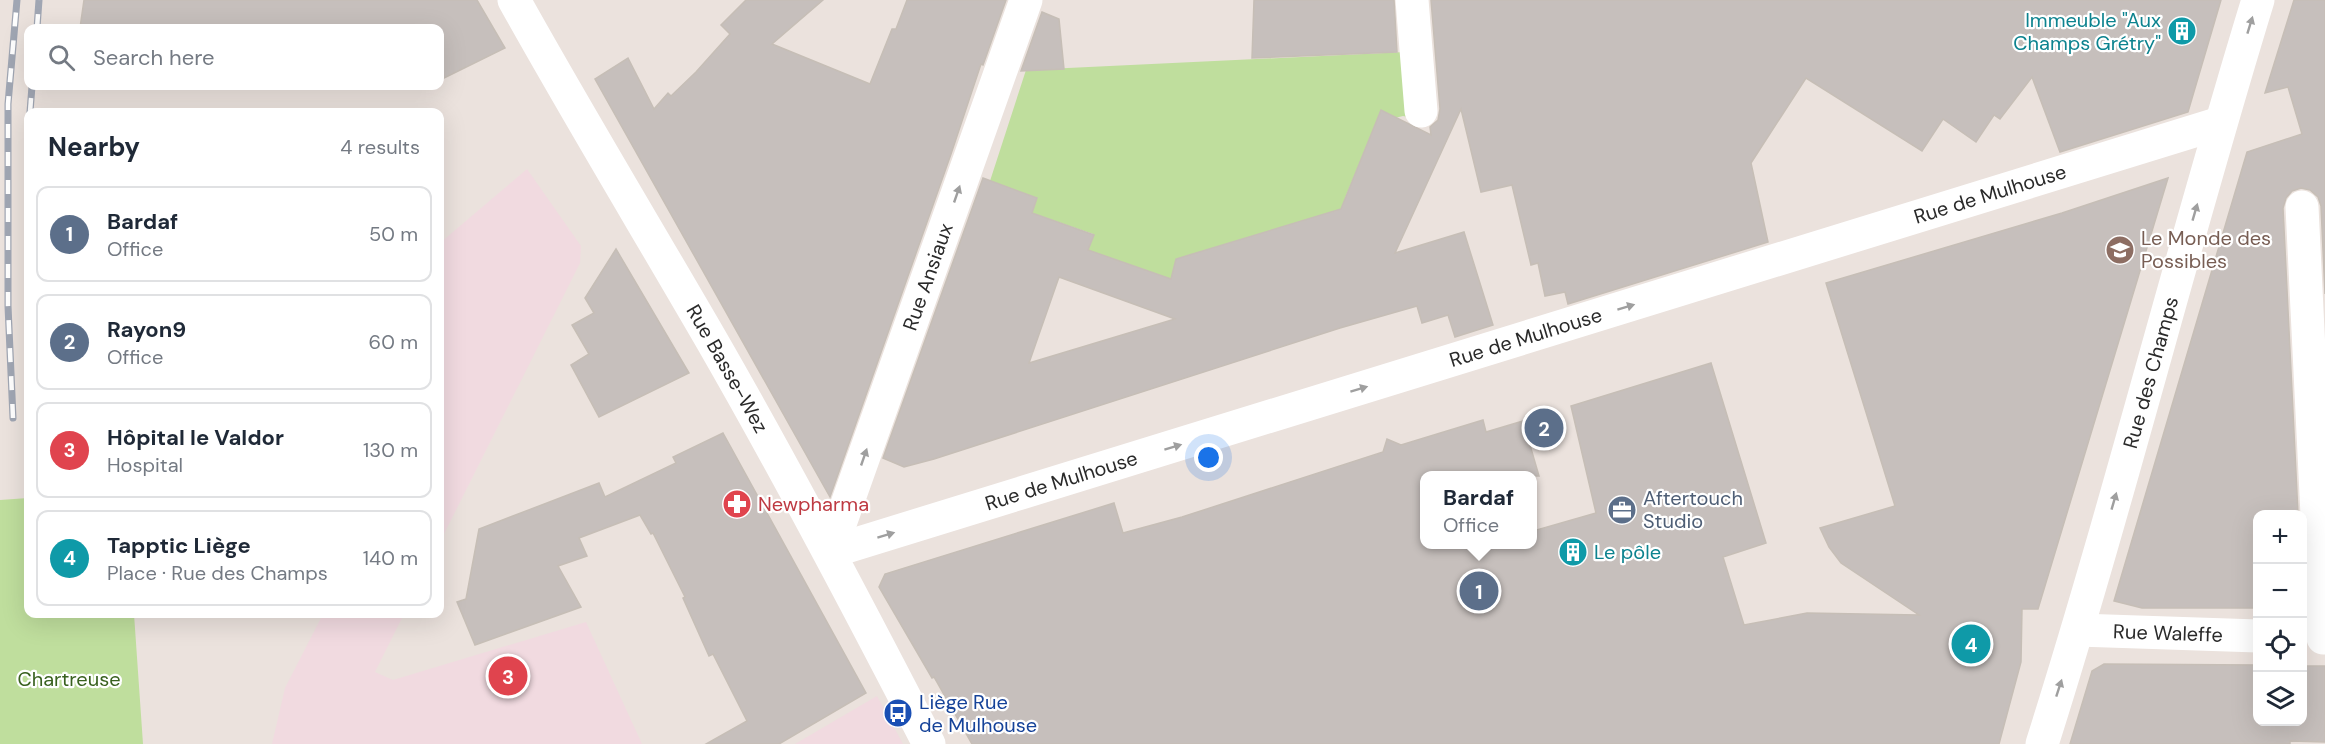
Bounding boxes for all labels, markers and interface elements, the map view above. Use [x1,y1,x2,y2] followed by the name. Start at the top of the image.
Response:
[2013,7,2161,56] place label: Immeuble "Aux Champs Grétry"
[2166,15,2198,47] building icon: Immeuble "Aux Champs Grétry"
[2246,16,2255,34] one-way arrow
[24,24,444,90] search box
[45,41,78,74] icon: search
[93,43,214,72] text: Search here
[48,130,140,164] text: Nearby
[340,134,420,160] text: 4 results
[1911,158,2069,230] street label: Rue de Mulhouse
[953,185,963,203] one-way arrow
[2191,203,2200,221] one-way arrow
[107,207,178,236] text: Bardaf
[897,220,959,334] street label: Rue Ansiaux
[66,221,73,247] text: 1
[369,221,418,247] text: 50 m
[2141,225,2271,274] place label: Le Monde des Possibles
[2104,234,2136,266] school or university icon: Le Monde des Possibles
[107,236,163,262] text: Office
[2117,294,2184,451] street label: Rue des Champs
[681,300,774,437] street label: Rue Basse-Wez
[1446,302,1605,373] street label: Rue de Mulhouse
[1617,302,1635,311] one-way arrow
[107,315,186,344] text: Rayon9
[64,329,75,355] text: 2
[369,329,418,355] text: 60 m
[107,344,163,370] text: Office
[1350,384,1368,393] one-way arrow
[1524,406,1564,450] pin: 2
[107,423,284,452] text: Hôpital le Valdor
[63,437,76,463] text: 3
[363,437,418,463] text: 130 m
[1164,442,1182,451] one-way arrow
[1194,443,1223,472] your location
[982,445,1141,516] street label: Rue de Mulhouse
[859,448,869,466] one-way arrow
[107,452,183,478] text: Hospital
[1420,471,1537,549] popup
[1443,483,1514,512] text: Bardaf
[1643,485,1743,534] place label: Aftertouch Studio
[721,488,753,520] pharmacy icon: Newpharma
[758,491,869,517] place label: Newpharma
[2110,492,2119,510] one-way arrow
[1606,494,1638,526] office icon: Aftertouch Studio
[2253,510,2307,726] map controls
[2253,510,2307,564] button: +
[1443,512,1499,538] text: Office
[877,530,895,539] one-way arrow
[107,531,251,560] text: Tapptic Liège
[1557,536,1589,568] building icon: Le pôle
[1594,539,1661,565] place label: Le pôle
[63,545,76,571] text: 4
[363,545,418,571] text: 140 m
[107,560,328,586] text: Place · Rue des Champs
[2253,564,2307,618] button: −
[1460,568,1498,614] pin: 1
[2113,618,2223,648] street label: Rue Waleffe
[2253,618,2307,672] button: locate
[1952,622,1990,666] pin: 4
[488,654,528,698] pin: 3
[17,666,121,692] park label: Chartreuse
[2253,672,2307,726] button: layers
[2055,679,2065,697] one-way arrow
[919,689,1037,738] place label: Liège Rue de Mulhouse
[882,697,914,729] bus stop icon: Liège Rue de Mulhouse

